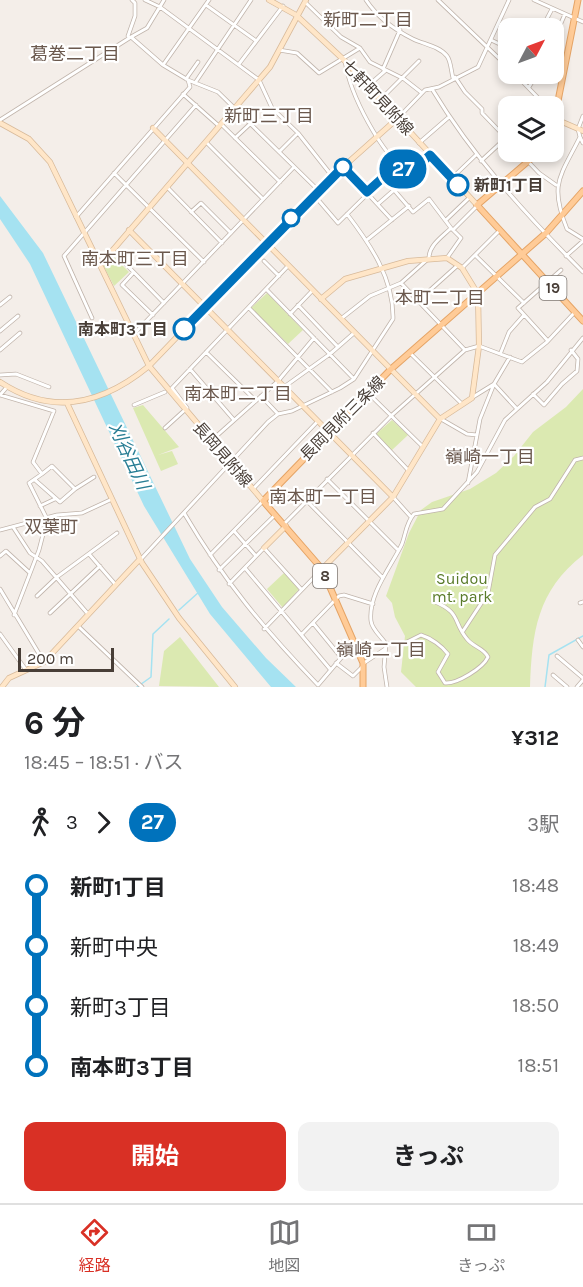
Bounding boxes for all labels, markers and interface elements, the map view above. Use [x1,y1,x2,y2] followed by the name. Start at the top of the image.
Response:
[323,9,413,31] district label: 新町二丁目
[498,18,564,84] north arrow
[498,18,564,162] map controls
[30,43,120,65] district label: 葛巻二丁目
[338,56,417,139] street label: 七軒町見附線
[498,96,564,162] button: layers
[224,105,314,127] district label: 新町三丁目
[376,150,430,188] line badge: 27
[391,157,415,181] text: 27
[334,158,352,176] unlabelled marker
[447,174,469,196] marker: 新町1丁目
[474,176,544,195] place label: 新町1丁目
[282,209,300,227] unlabelled marker
[81,248,189,270] district label: 南本町三丁目
[540,276,566,300] road number: 19
[395,287,485,309] district label: 本町二丁目
[173,318,195,340] marker: 南本町3丁目
[78,320,168,339] place label: 南本町3丁目
[296,372,389,465] street label: 長岡見附三条線
[184,383,292,405] district label: 南本町二丁目
[189,418,256,491] street label: 長岡見附線
[104,419,155,495] water label: 刈谷田川
[445,446,535,468] district label: 嶺崎一丁目
[269,486,377,508] district label: 南本町一丁目
[24,516,78,538] district label: 双葉町
[313,564,337,588] road number: 8
[432,569,492,606] park label: Suidou mt. park
[336,639,426,661] district label: 嶺崎二丁目
[18,645,114,672] scale bar
[27,649,74,668] text: 200 m
[24,704,85,742] text: 6 分
[511,725,559,751] text: ¥312
[24,751,183,774] text: 18:45 – 18:51 · バス
[24,806,57,839] icon: walk
[87,806,120,839] icon: forward
[141,810,164,834] text: 27
[66,811,78,834] text: 3
[527,813,559,836] text: 3駅
[512,874,559,897] text: 18:48
[70,875,166,901] text: 新町1丁目
[513,934,559,957] text: 18:49
[70,935,158,961] text: 新町中央
[512,994,559,1017] text: 18:50
[70,995,171,1021] text: 新町3丁目
[518,1054,559,1077] text: 18:51
[70,1055,194,1081] text: 南本町3丁目
[24,1122,286,1191] button: 開始
[298,1122,559,1191] button: きっぷ
[78,1216,111,1276] tab: 経路
[268,1216,301,1276] tab: 地図
[457,1216,505,1276] tab: きっぷ

